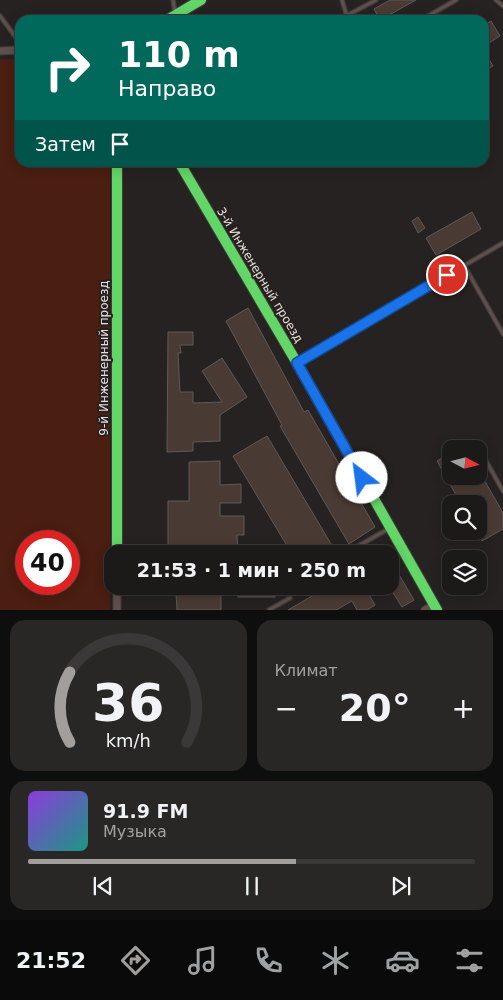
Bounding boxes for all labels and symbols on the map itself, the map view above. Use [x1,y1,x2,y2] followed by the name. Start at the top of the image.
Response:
[214,205,306,345] street label: 3-й Инженерный проезд
[426,254,468,296] pin
[97,280,111,436] street label: 9-й Инженерный проезд
[442,440,488,485] north arrow
[335,451,387,503] position arrow
[15,530,80,595] speed limit sign: 40

